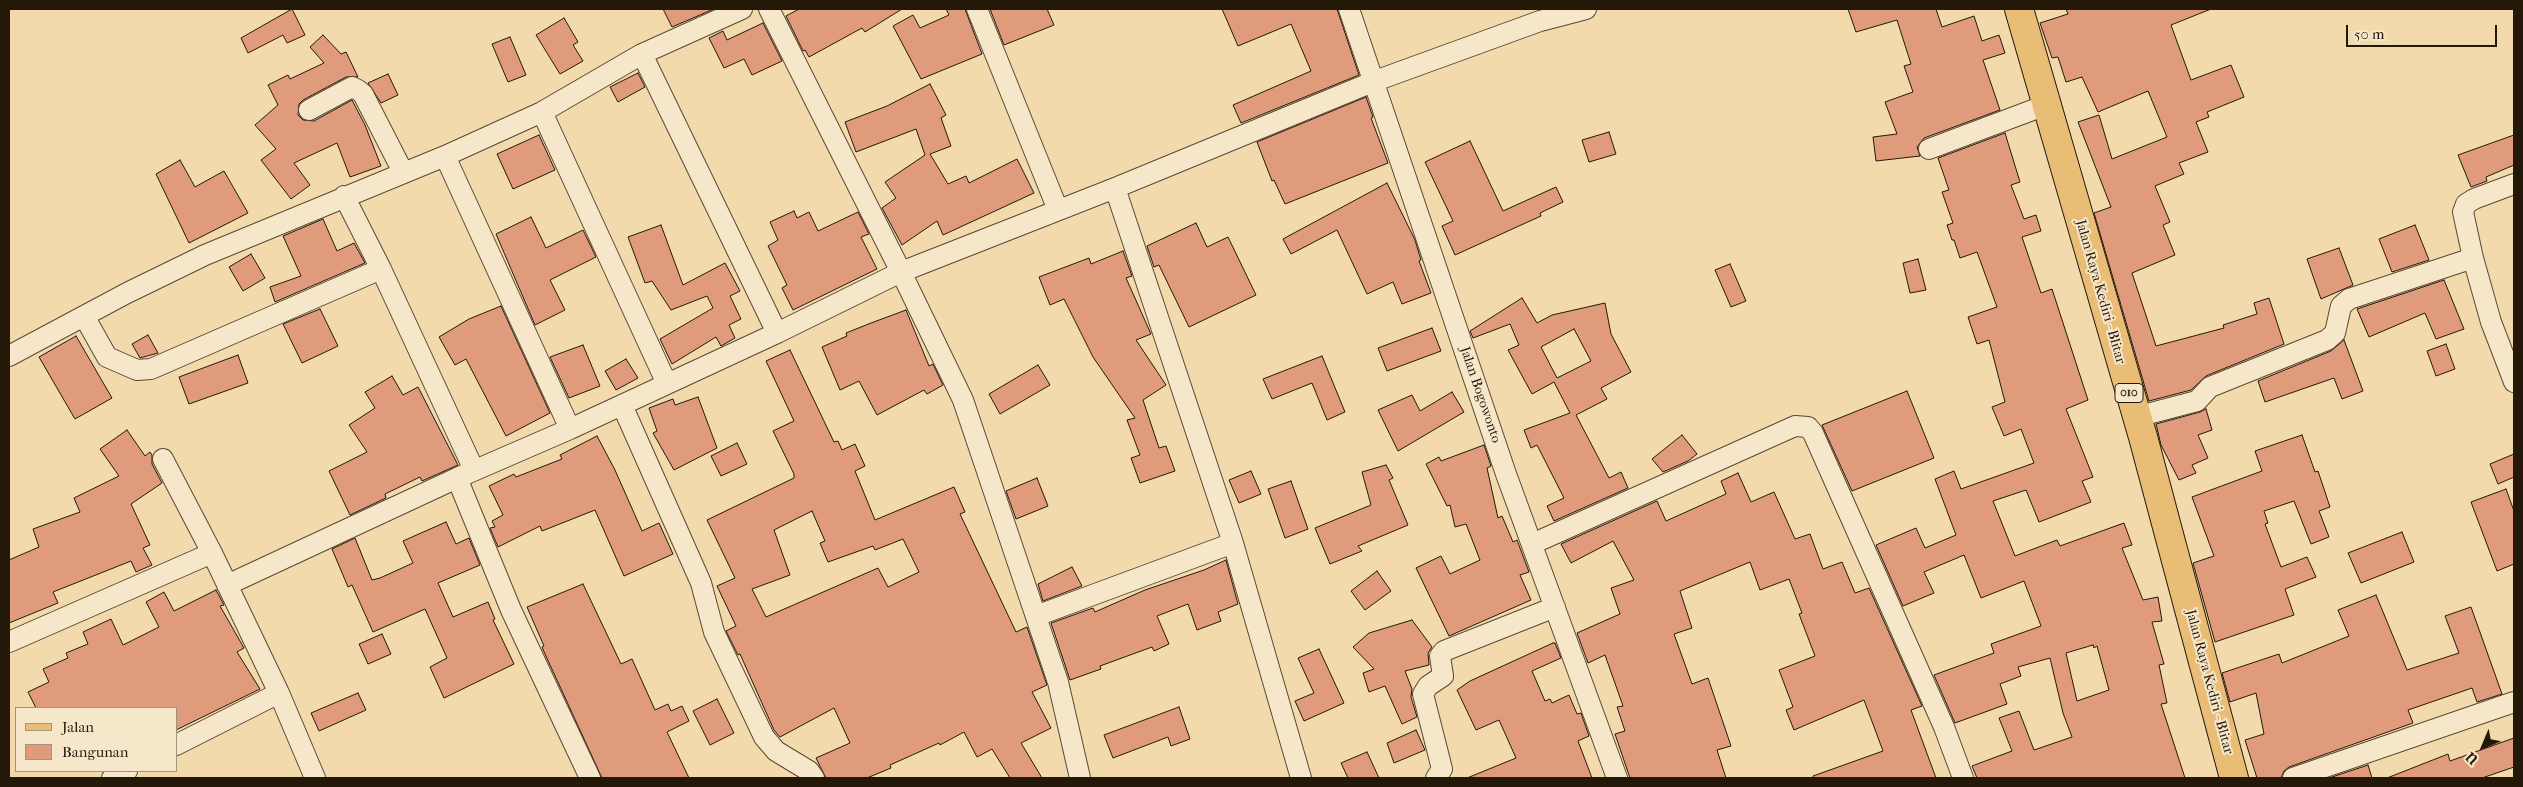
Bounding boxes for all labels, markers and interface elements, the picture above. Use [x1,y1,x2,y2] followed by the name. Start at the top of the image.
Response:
[2348,15,2499,47] scale bar
[2354,25,2384,43] text: 50 m
[2071,218,2129,366] street label: Jalan Raya Kediri - Blitar
[1456,345,1504,445] street label: Jalan Bogowonto
[2115,383,2143,402] road number: 010
[2182,608,2236,756] street label: Jalan Raya Kediri - Blitar
[15,707,178,772] legend
[62,718,94,736] text: Jalan
[2458,722,2508,772] north arrow
[62,743,129,761] text: Bangunan
[2462,748,2482,768] text: U

